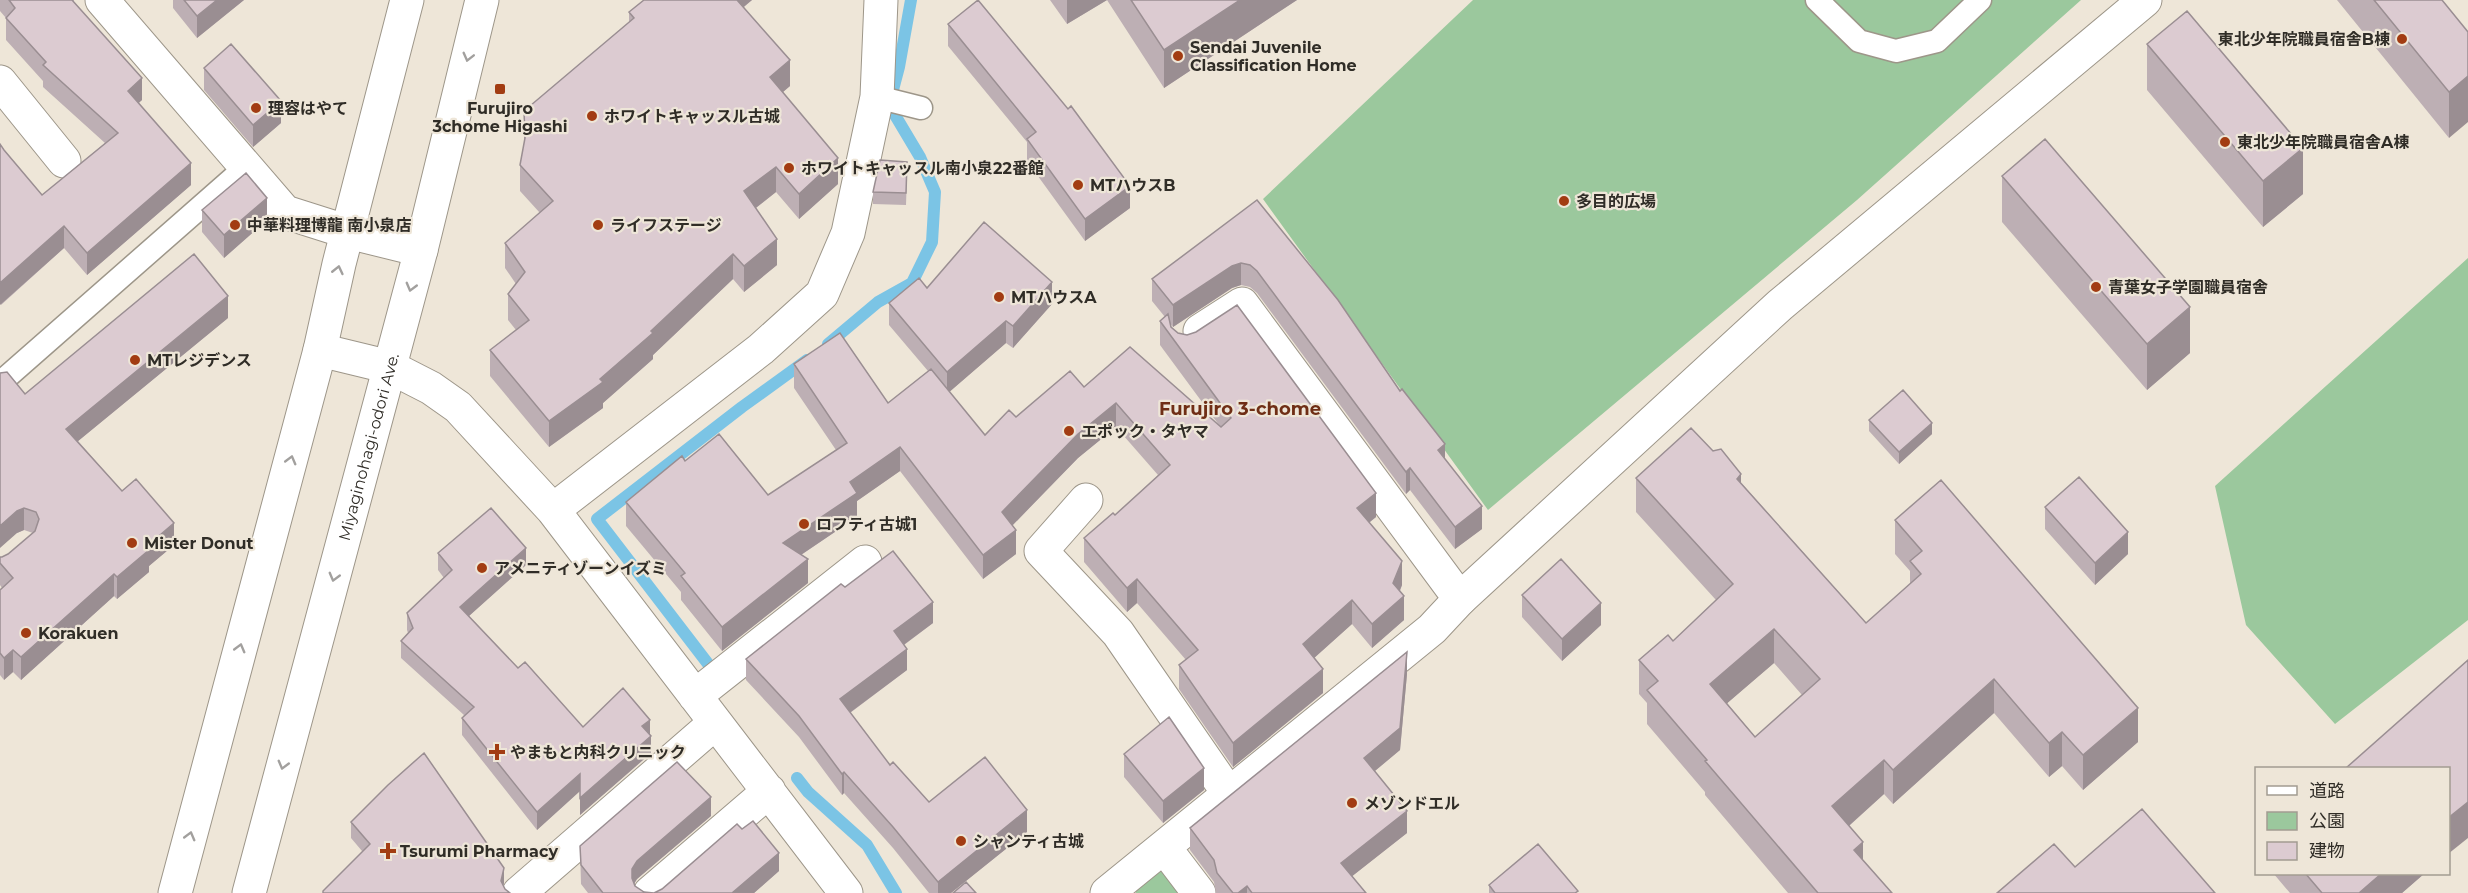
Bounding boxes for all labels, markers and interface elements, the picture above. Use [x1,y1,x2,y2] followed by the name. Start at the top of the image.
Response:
[2218,30,2390,49] place label: 東北少年院職員宿舎B棟
[2395,32,2409,46] marker: 東北少年院職員宿舎B棟
[1190,38,1357,75] place label: Sendai Juvenile Classification Home
[1171,49,1185,63] marker: Sendai Juvenile Classification Home
[462,52,475,62] one-way arrow
[493,82,507,96] marker: Furujiro 3chome Higashi
[268,99,348,118] place label: 理容はやて
[431,99,568,136] place label: Furujiro 3chome Higashi
[249,101,263,115] marker: 理容はやて
[604,107,780,126] place label: ホワイトキャッスル古城
[585,109,599,123] marker: ホワイトキャッスル古城
[2237,133,2409,152] place label: 東北少年院職員宿舎A棟
[2218,135,2232,149] marker: 東北少年院職員宿舎A棟
[801,159,1044,178] place label: ホワイトキャッスル南小泉22番館
[782,161,796,175] marker: ホワイトキャッスル南小泉22番館
[1090,176,1175,195] place label: MTハウスB
[1071,178,1085,192] marker: MTハウスB
[1576,192,1656,211] place label: 多目的広場
[1557,194,1571,208] marker: 多目的広場
[247,216,412,235] place label: 中華料理博龍 南小泉店
[610,216,722,235] place label: ライフステージ
[228,218,242,232] marker: 中華料理博龍 南小泉店
[591,218,605,232] marker: ライフステージ
[330,266,343,276] one-way arrow
[2108,278,2268,297] place label: 青葉女子学園職員宿舎
[2089,280,2103,294] marker: 青葉女子学園職員宿舎
[406,282,419,292] one-way arrow
[1011,288,1097,307] place label: MTハウスA
[992,290,1006,304] marker: MTハウスA
[147,351,252,370] place label: MTレジデンス
[334,351,403,543] street label: Miyaginohagi-odori Ave.
[128,353,142,367] marker: MTレジデンス
[1159,398,1321,420] district label: Furujiro 3-chome
[1081,422,1209,441] place label: エポック・タヤマ
[1062,424,1076,438] marker: エポック・タヤマ
[283,455,296,465] one-way arrow
[816,515,917,534] place label: ロフティ古城1
[797,517,811,531] marker: ロフティ古城1
[144,534,254,553] place label: Mister Donut
[125,536,139,550] marker: Mister Donut
[494,559,667,578] place label: アメニティゾーンイズミ
[475,561,489,575] marker: アメニティゾーンイズミ
[329,571,341,582] one-way arrow
[38,624,119,643] place label: Korakuen
[19,626,33,640] marker: Korakuen
[233,643,246,653] one-way arrow
[488,743,506,761] marker: やまもと内科クリニック
[510,743,686,762] place label: やまもと内科クリニック
[278,760,291,770] one-way arrow
[2255,767,2450,875] legend
[2309,780,2345,802] text: 道路
[1364,794,1460,813] place label: メゾンドエル
[1345,796,1359,810] marker: メゾンドエル
[2309,810,2345,832] text: 公園
[183,832,195,842] one-way arrow
[973,832,1084,851] place label: シャンティ古城
[954,834,968,848] marker: シャンティ古城
[2309,840,2345,862] text: 建物
[400,842,558,861] place label: Tsurumi Pharmacy
[381,844,395,858] marker: Tsurumi Pharmacy

